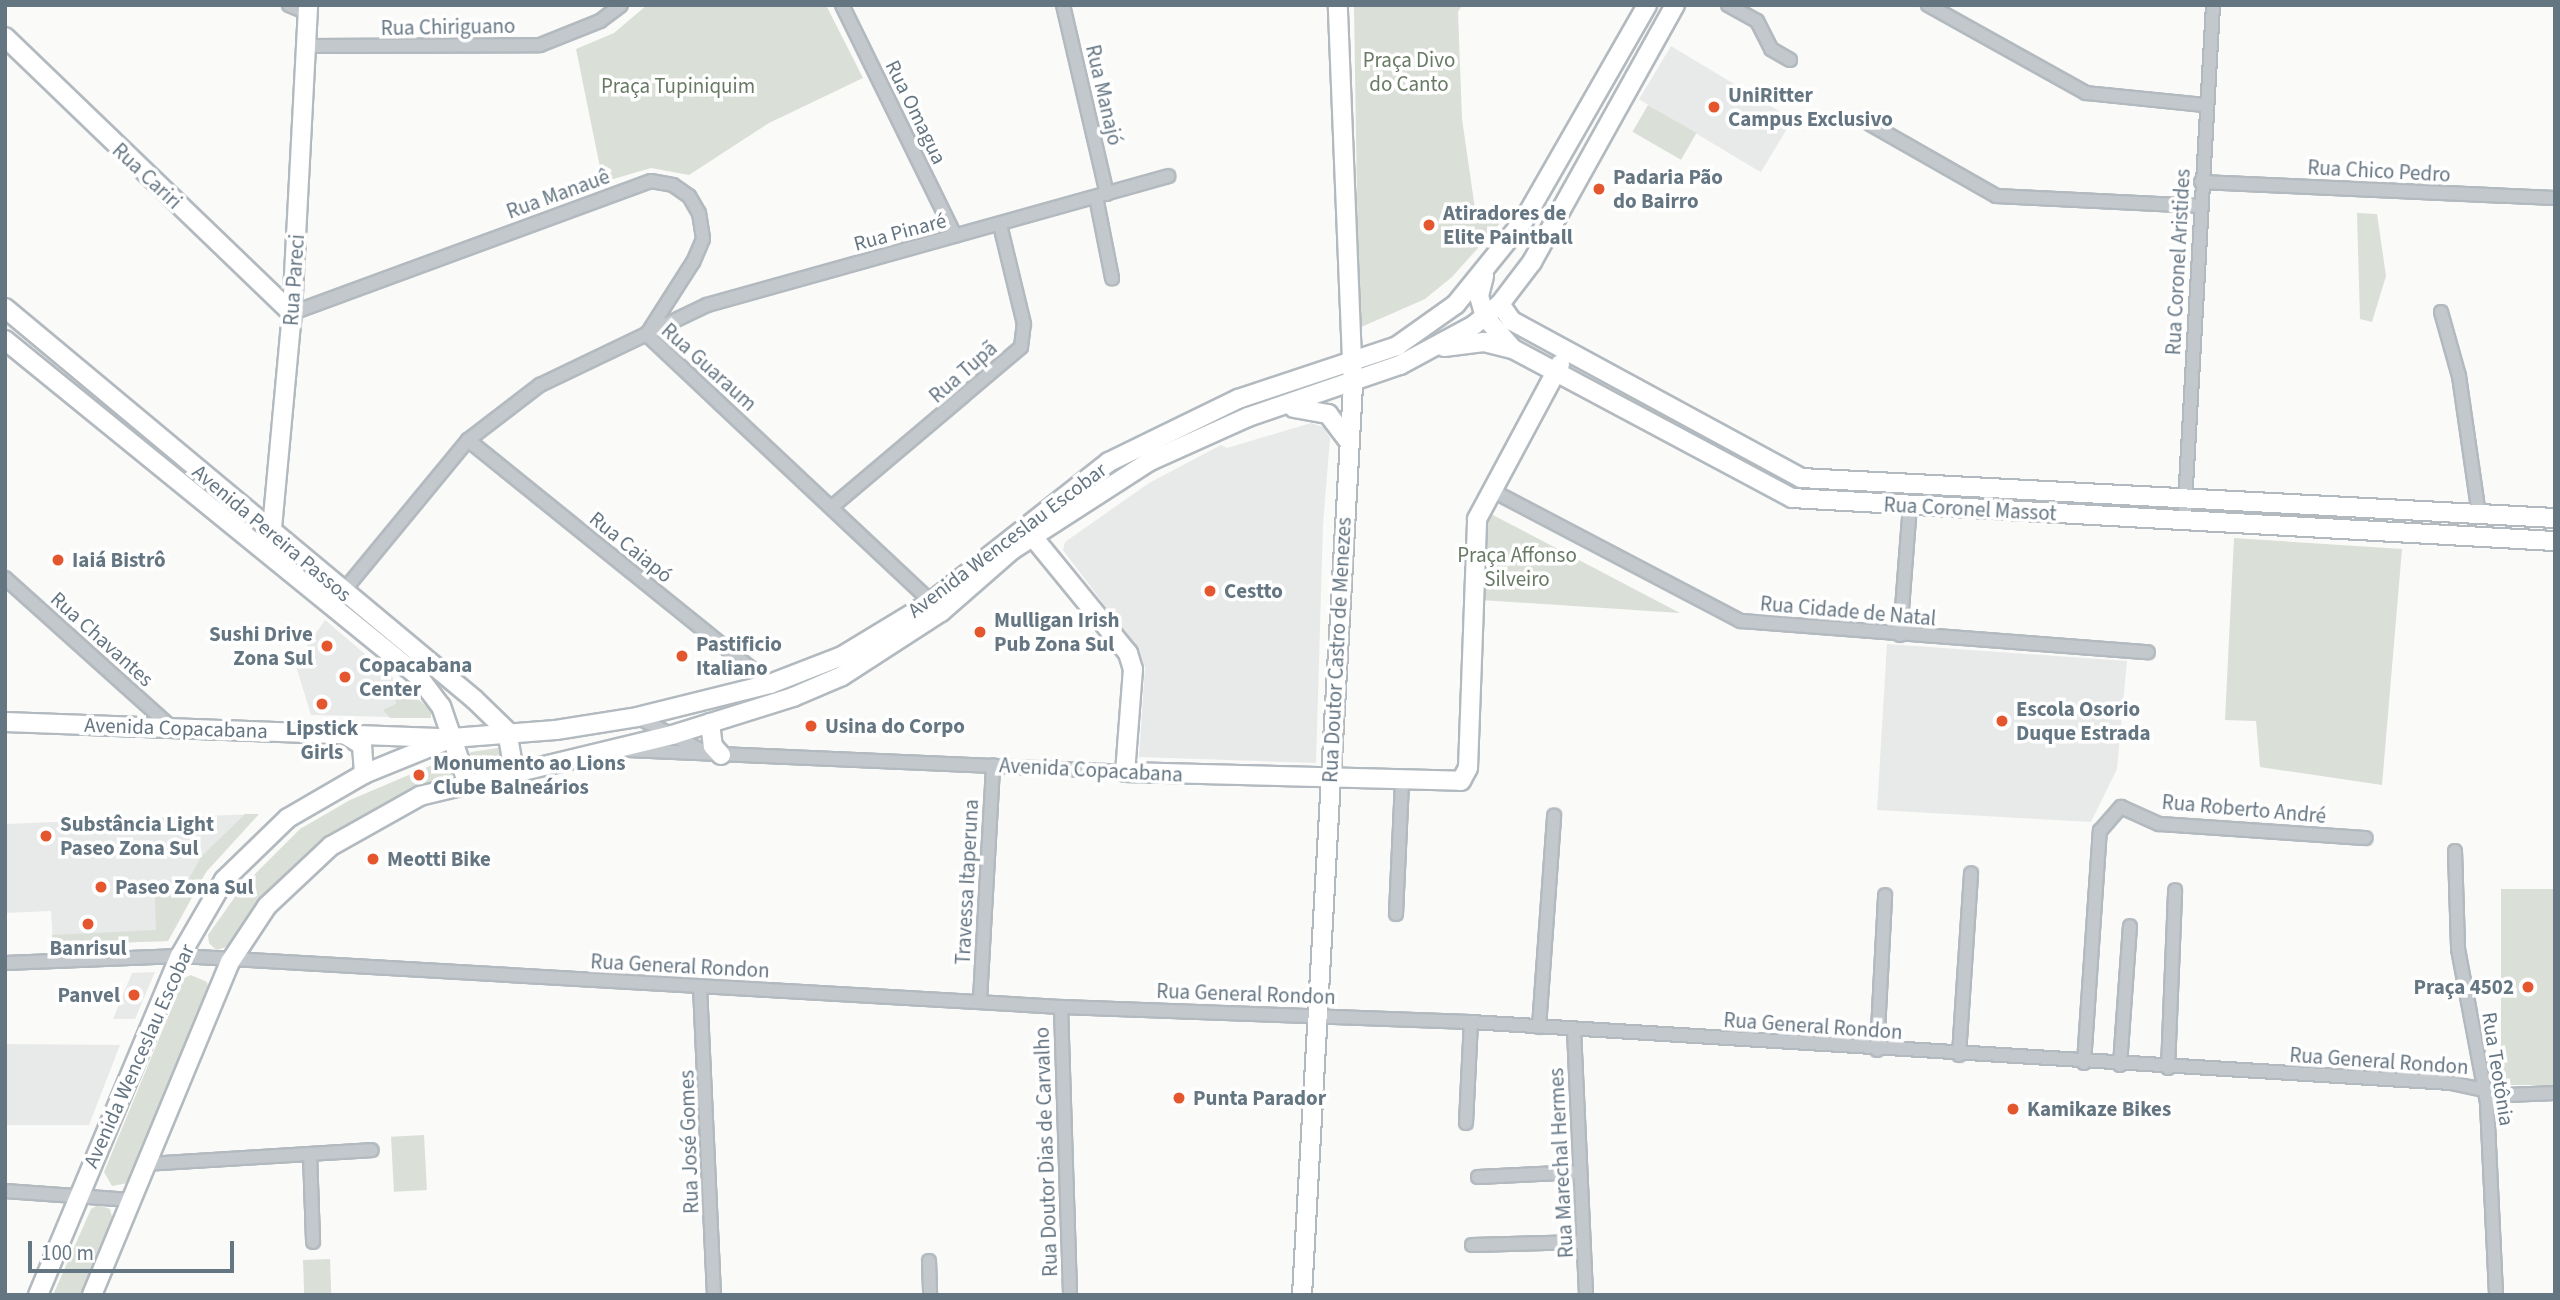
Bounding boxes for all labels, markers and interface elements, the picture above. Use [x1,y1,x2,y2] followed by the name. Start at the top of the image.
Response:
[380,13,516,41] street label: Rua Chiriguano
[1080,42,1128,148] street label: Rua Manajó
[1363,47,1455,97] park label: Praça Divo do Canto
[880,56,952,168] street label: Rua Omagua
[601,73,755,99] park label: Praça Tupiniquim
[1728,82,1893,132] place label: UniRitter Campus Exclusivo
[1706,99,1722,115] marker: UniRitter Campus Exclusivo
[107,138,187,214] street label: Rua Cariri
[2307,155,2451,187] street label: Rua Chico Pedro
[503,164,613,224] street label: Rua Manauê
[1613,164,1723,214] place label: Padaria Pão do Bairro
[2161,168,2195,356] street label: Rua Coronel Aristides
[1591,181,1607,197] marker: Padaria Pão do Bairro
[1443,200,1573,250] place label: Atiradores de Elite Paintball
[851,208,949,256] street label: Rua Pinaré
[1421,217,1437,233] marker: Atiradores de Elite Paintball
[278,233,310,327] street label: Rua Pareci
[656,318,762,416] street label: Rua Guaraum
[924,336,1002,408] street label: Rua Tupã
[903,457,1111,623] street label: Avenida Wenceslau Escobar
[187,459,357,607] street label: Avenida Pereira Passos
[1883,492,2057,526] street label: Rua Coronel Massot
[584,506,678,588] street label: Rua Caiapó
[1317,516,1357,784] street label: Rua Doutor Castro de Menezes
[1457,542,1577,592] park label: Praça Affonso Silveiro
[72,547,166,573] place label: Iaiá Bistrô
[50,552,66,568] marker: Iaiá Bistrô
[1224,578,1283,604] place label: Cestto
[1202,583,1218,599] marker: Cestto
[45,586,159,692] street label: Rua Chavantes
[1759,591,1937,631] street label: Rua Cidade de Natal
[994,607,1120,657] place label: Mulligan Irish Pub Zona Sul
[209,621,313,671] place label: Sushi Drive Zona Sul
[972,624,988,640] marker: Mulligan Irish Pub Zona Sul
[696,631,782,681] place label: Pastificio Italiano
[319,638,335,654] marker: Sushi Drive Zona Sul
[674,648,690,664] marker: Pastificio Italiano
[359,652,472,702] place label: Copacabana Center
[337,669,353,685] marker: Copacabana Center
[314,696,330,712] marker: Lipstick Girls
[2016,696,2151,746] place label: Escola Osorio Duque Estrada
[84,712,268,744] street label: Avenida Copacabana
[825,713,965,739] place label: Usina do Corpo
[1994,713,2010,729] marker: Escola Osorio Duque Estrada
[286,715,358,765] place label: Lipstick Girls
[803,718,819,734] marker: Usina do Corpo
[433,750,626,800] place label: Monumento ao Lions Clube Balneários
[999,753,1183,787] street label: Avenida Copacabana
[411,767,427,783] marker: Monumento ao Lions Clube Balneários
[2161,789,2327,829] street label: Rua Roberto André
[950,799,984,965] street label: Travessa Itaperuna
[60,811,214,861] place label: Substância Light Paseo Zona Sul
[38,828,54,844] marker: Substância Light Paseo Zona Sul
[387,846,491,872] place label: Meotti Bike
[365,851,381,867] marker: Meotti Bike
[115,874,254,900] place label: Paseo Zona Sul
[93,879,109,895] marker: Paseo Zona Sul
[80,916,96,932] marker: Banrisul
[49,935,127,961] place label: Banrisul
[78,940,200,1172] street label: Avenida Wenceslau Escobar
[590,949,770,983] street label: Rua General Rondon
[2413,974,2514,1000] place label: Praça 4502
[1156,978,1336,1010] street label: Rua General Rondon
[2520,979,2536,995] marker: Praça 4502
[57,982,120,1008] place label: Panvel
[126,987,142,1003] marker: Panvel
[1723,1007,1903,1045] street label: Rua General Rondon
[2477,1010,2519,1128] street label: Rua Teotônia
[1029,1027,1063,1277] street label: Rua Doutor Dias de Carvalho
[2289,1042,2469,1080] street label: Rua General Rondon
[1543,1067,1579,1259] street label: Rua Marechal Hermes
[674,1070,704,1214] street label: Rua José Gomes
[1193,1085,1326,1111] place label: Punta Parador
[1171,1090,1187,1106] marker: Punta Parador
[2027,1096,2171,1122] place label: Kamikaze Bikes
[2005,1101,2021,1117] marker: Kamikaze Bikes
[32,1226,238,1270] scale bar
[41,1238,94,1268] text: 100 m

